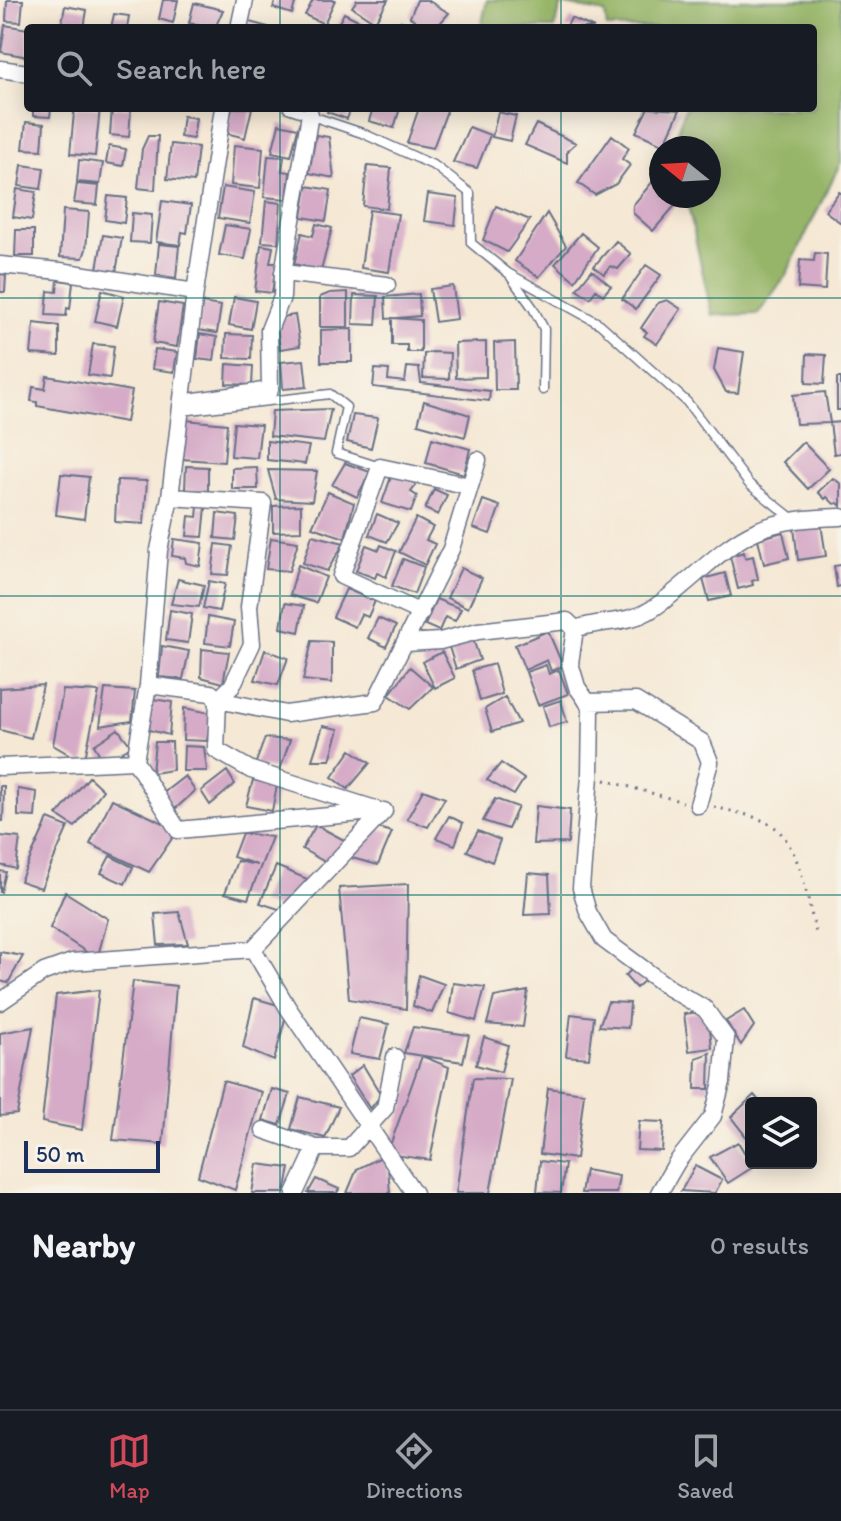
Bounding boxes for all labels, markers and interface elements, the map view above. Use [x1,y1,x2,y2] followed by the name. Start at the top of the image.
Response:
[24,24,817,112] search box
[52,46,96,90] icon: search
[116,50,266,87] text: Search here
[649,136,721,208] north arrow
[745,1097,817,1169] map controls
[745,1097,817,1169] button: layers
[24,1137,160,1173] scale bar
[36,1141,85,1168] text: 50 m
[32,1225,135,1266] text: Nearby
[710,1229,809,1261] text: 0 results
[107,1429,151,1504] tab: Map
[366,1429,463,1504] tab: Directions
[677,1429,734,1504] tab: Saved

